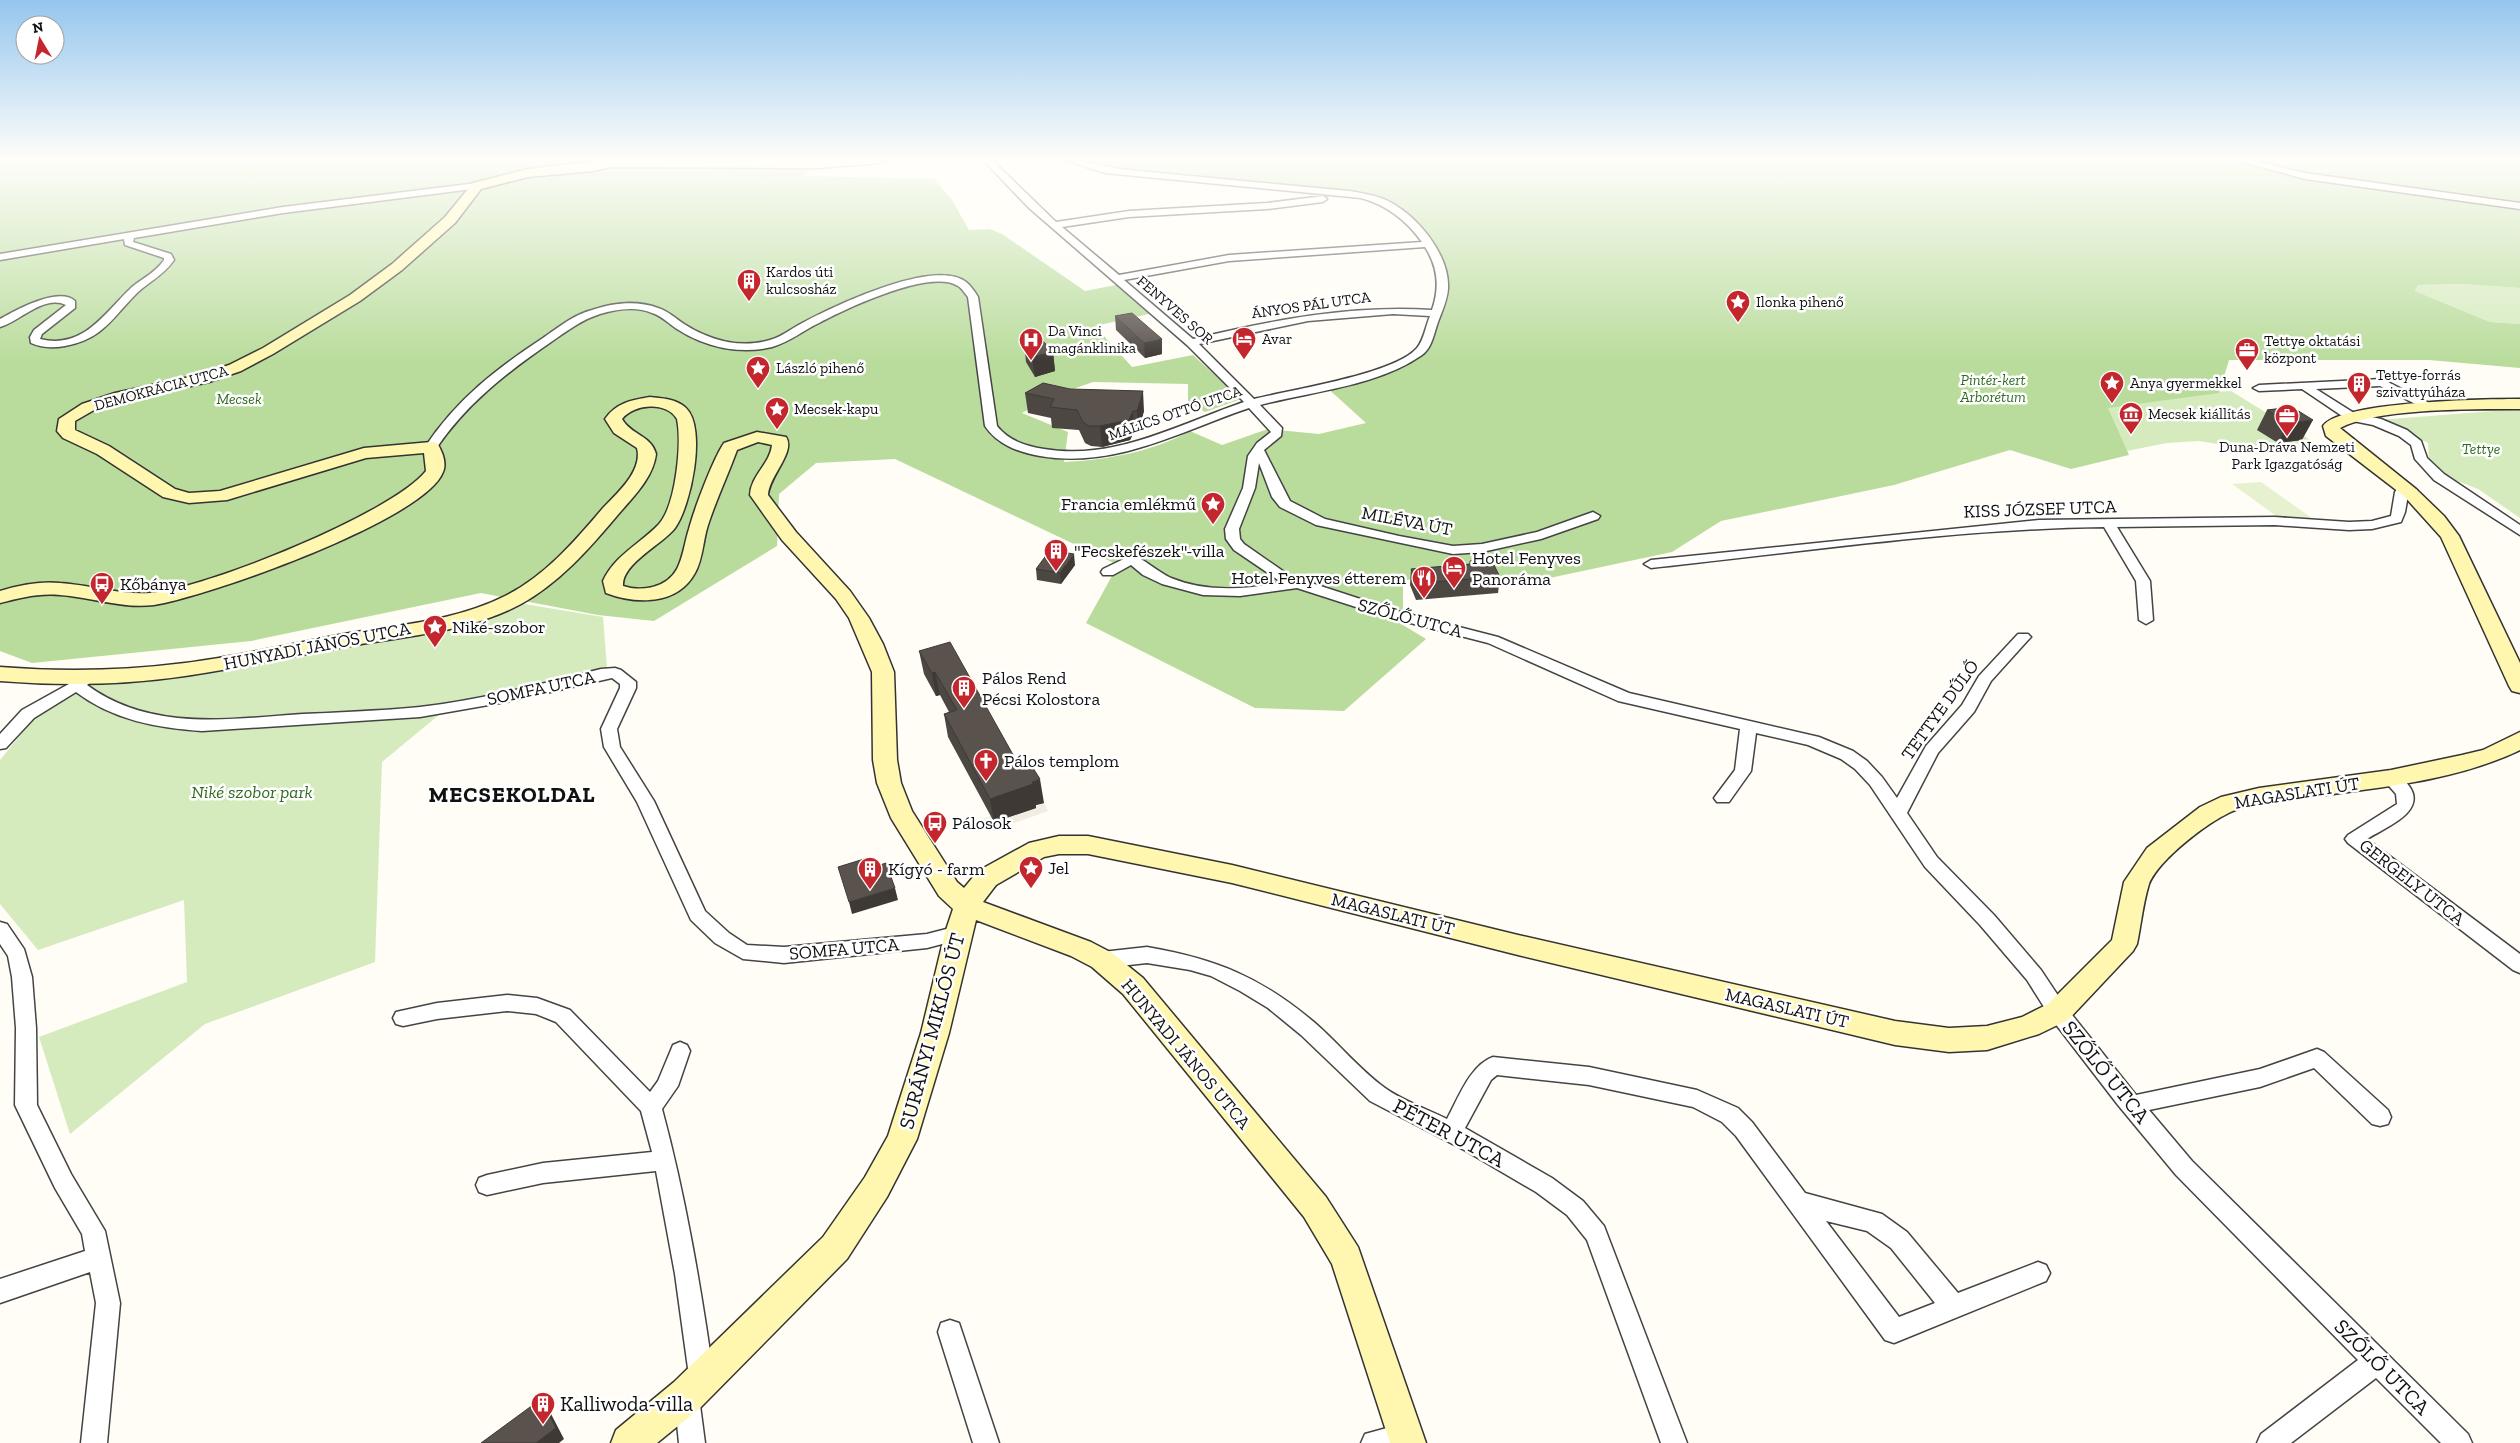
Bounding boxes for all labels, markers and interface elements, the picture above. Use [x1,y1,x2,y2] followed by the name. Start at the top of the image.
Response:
[15,15,65,65] north arrow
[31,18,45,37] text: N
[766,263,837,298] place label: Kardos úti kulcsosház
[736,268,762,302] building icon: Kardos úti kulcsosház
[1133,272,1217,349] street label: FENYVES SOR
[1250,288,1372,322] street label: ÁNYOS PÁL UTCA
[1725,289,1751,323] place icon: Ilonka pihenő
[1756,293,1844,311] place label: Ilonka pihenő
[1048,322,1136,357] place label: Da Vinci magánklinika
[1231,326,1257,360] hotel icon: Avar
[1018,327,1044,361] hospital icon: Da Vinci magánklinika
[1262,330,1292,348] place label: Avar
[2264,332,2360,367] place label: Tettye oktatási központ
[2234,337,2260,371] office icon: Tettye oktatási központ
[745,355,771,389] place icon: László pihenő
[776,359,865,377] place label: László pihenő
[92,361,230,415] street label: DEMOKRÁCIA UTCA
[2376,366,2466,401] place label: Tettye-forrás szivattyúháza
[2099,370,2125,404] place icon: Anya gyermekkel
[1959,371,2026,406] park label: Pintér-kert Arborétum
[2346,371,2372,405] building icon: Tettye-forrás szivattyúháza
[2130,374,2242,392] place label: Anya gyermekkel
[1106,382,1244,444] street label: MÁLICS OTTÓ UTCA
[216,390,262,408] park label: Mecsek
[764,396,790,430] place icon: Mecsek-kapu
[794,400,879,418] place label: Mecsek-kapu
[2118,401,2144,435] museum icon: Mecsek kiállítás
[2274,403,2300,437] office icon: Duna-Dráva Nemzeti Park Igazgatóság
[2148,405,2251,423] place label: Mecsek kiállítás
[2219,438,2355,473] place label: Duna-Dráva Nemzeti Park Igazgatóság
[2462,440,2500,458] park label: Tettye
[1200,491,1226,525] place icon: Francia emlékmű
[1061,493,1196,515] place label: Francia emlékmű
[1963,495,2117,523] street label: KISS JÓZSEF UTCA
[1360,501,1454,541] street label: MILÉVA ÚT
[1043,538,1069,572] building icon: "Fecskefészek"-villa
[1074,540,1225,562] place label: "Fecskefészek"-villa
[1472,547,1581,590] place label: Hotel Fenyves Panoráma
[1441,555,1467,589] hotel icon: Hotel Fenyves Panoráma
[1411,565,1437,599] restaurant icon: Hotel Fenyves étterem
[1231,567,1406,589] place label: Hotel Fenyves étterem
[89,571,115,605] bus stop icon: Kőbánya
[120,573,187,595] place label: Kőbánya
[1355,594,1465,643] street label: SZŐLŐ UTCA
[422,614,448,648] place icon: Niké-szobor
[452,616,546,638] place label: Niké-szobor
[222,617,412,675] street label: HUNYADI JÁNOS UTCA
[1896,656,1984,764] street label: TETTYE DŰLŐ
[485,666,597,710] street label: SOMFA UTCA
[982,667,1101,710] place label: Pálos Rend Pécsi Kolostora
[951,675,977,709] building icon: Pálos Rend Pécsi Kolostora
[973,748,999,782] church icon: Pálos templom
[1004,750,1120,772] place label: Pálos templom
[2233,772,2361,814] street label: MAGASLATI ÚT
[191,781,313,803] park label: Niké szobor park
[428,781,596,808] district label: MECSEKOLDAL
[922,810,948,844] bus stop icon: Pálosok
[952,812,1012,834] place label: Pálosok
[2355,834,2469,930] street label: GERGELY UTCA
[1018,855,1044,889] place icon: Jel
[857,856,883,890] building icon: Kígyó - farm
[1048,857,1069,879] place label: Jel
[888,858,985,880] place label: Kígyó - farm
[1329,888,1457,940] street label: MAGASLATI ÚT
[893,930,970,1132] street label: SURÁNYI MIKLÓS ÚT
[788,933,900,965] street label: SOMFA UTCA
[1117,974,1256,1134] street label: HUNYADI JÁNOS UTCA
[1723,983,1851,1033] street label: MAGASLATI ÚT
[2057,1015,2156,1128] street label: SZŐLŐ UTCA
[1389,1093,1510,1173] street label: PÉTER UTCA
[2329,1314,2436,1420] street label: SZŐLŐ UTCA
[530,1391,556,1425] building icon: Kalliwoda-villa
[560,1391,693,1416] place label: Kalliwoda-villa

